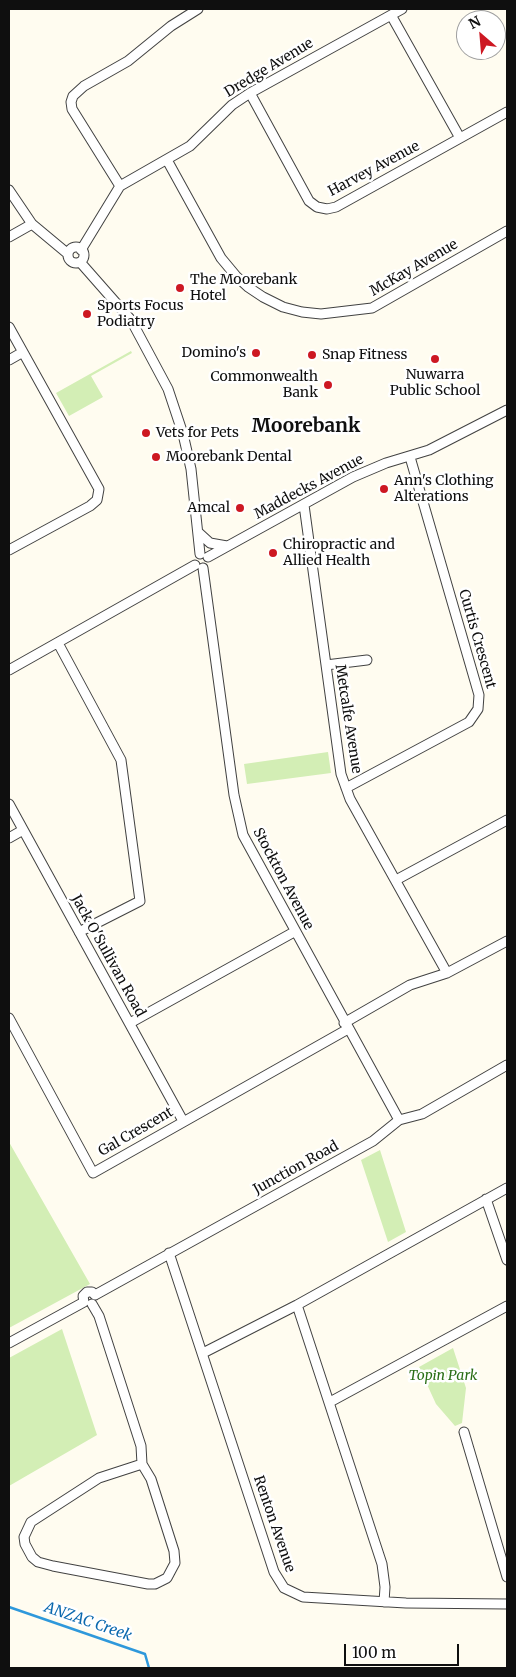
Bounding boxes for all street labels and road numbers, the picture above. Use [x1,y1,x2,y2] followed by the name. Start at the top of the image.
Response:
[222,35,316,101] street label: Dredge Avenue
[325,138,423,200] street label: Harvey Avenue
[367,236,461,300] street label: McKay Avenue
[252,451,366,523] street label: Maddecks Avenue
[455,588,499,690] street label: Curtis Crescent
[331,663,365,775] street label: Metcalfe Avenue
[249,825,317,933] street label: Stockton Avenue
[67,892,149,1020] street label: Jack O'Sullivan Road
[96,1104,176,1160] street label: Gal Crescent
[251,1138,341,1198] street label: Junction Road
[250,1473,298,1575] street label: Renton Avenue

